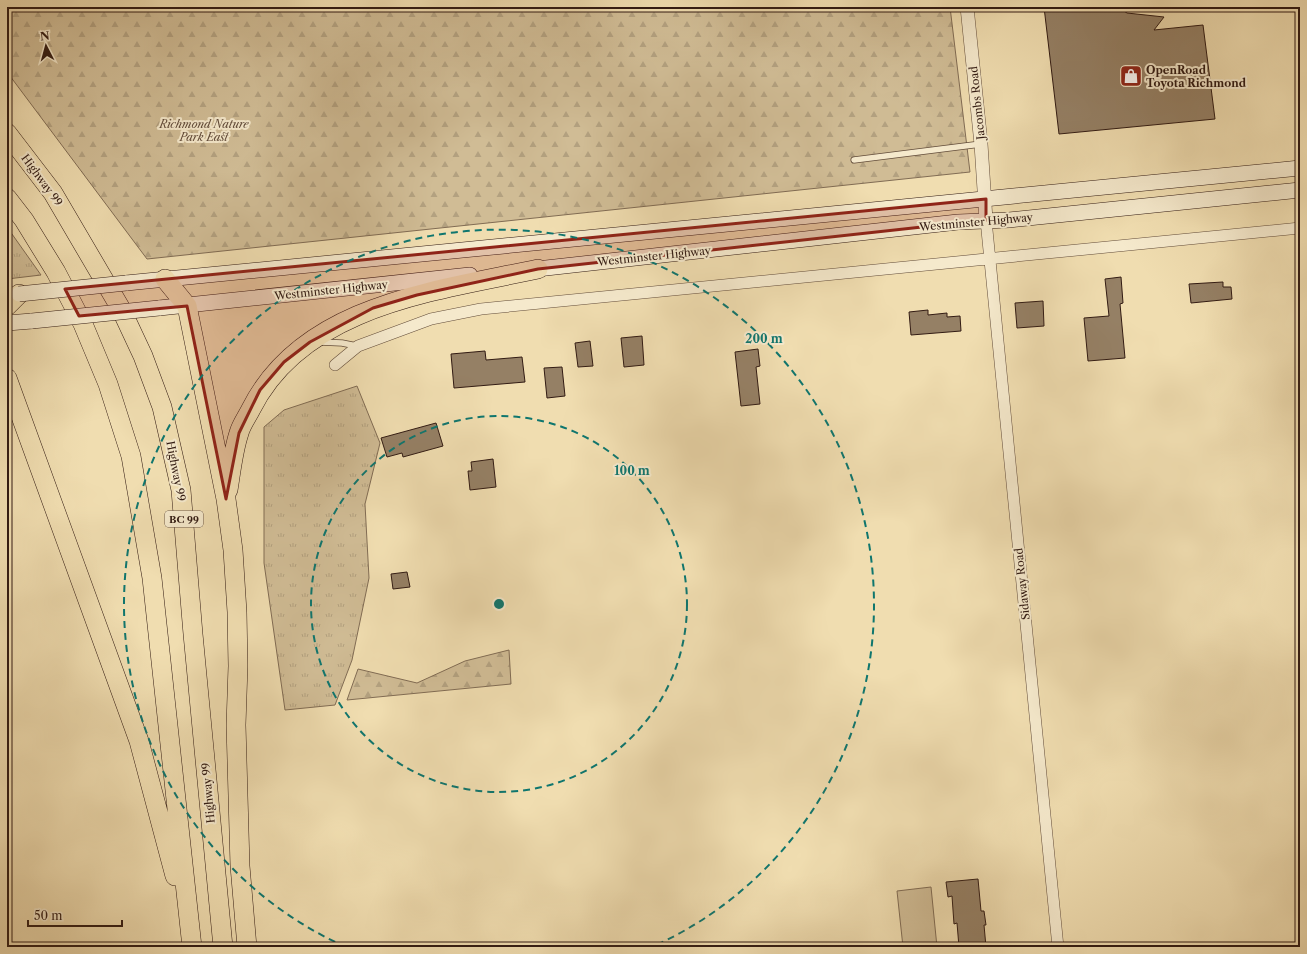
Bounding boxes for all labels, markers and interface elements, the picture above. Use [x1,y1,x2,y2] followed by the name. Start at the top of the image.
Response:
[26,26,66,66] north arrow
[39,29,51,44] text: N
[1118,63,1144,89] shop icon: OpenRoad Toyota Richmond
[1146,63,1247,90] place label: OpenRoad Toyota Richmond
[966,65,988,142] street label: Jacombs Road
[158,117,249,144] park label: Richmond Nature Park East
[18,151,66,209] street label: Highway 99
[918,210,1034,234] street label: Westminster Highway
[596,243,712,269] street label: Westminster Highway
[273,277,389,303] street label: Westminster Highway
[745,331,783,346] text: 200 m
[163,440,189,502] street label: Highway 99
[614,463,650,478] text: 100 m
[165,511,203,527] road number: BC 99
[1011,547,1033,621] street label: Sidaway Road
[492,597,506,611] centre of rings
[198,762,218,824] street label: Highway 99
[28,902,122,928] scale bar
[34,908,63,923] text: 50 m

